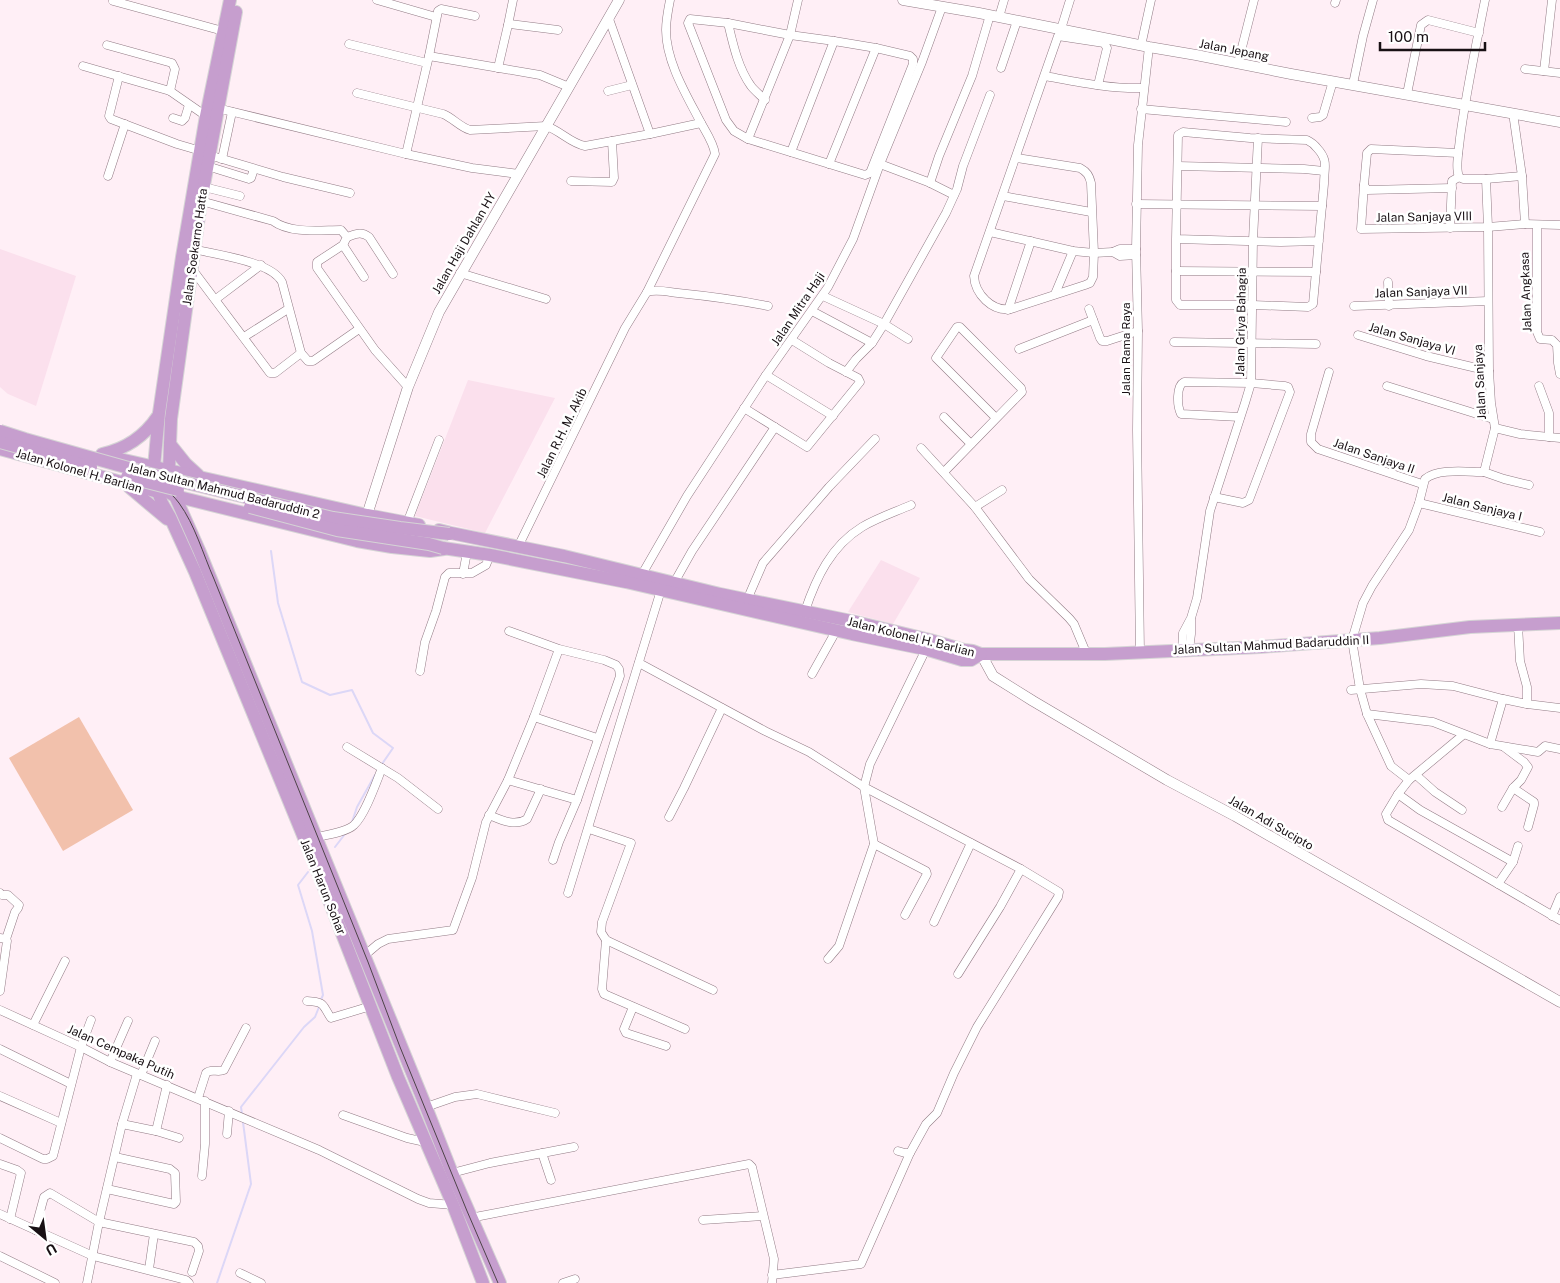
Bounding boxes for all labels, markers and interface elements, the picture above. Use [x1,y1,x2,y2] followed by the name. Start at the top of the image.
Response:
[1380,20,1485,52] scale bar
[1388,28,1429,45] text: 100 m
[1198,36,1270,64] street label: Jalan Jepang
[180,187,210,307] street label: Jalan Soekarno Hatta
[429,189,499,296] street label: Jalan Haji Dahlan HY
[1376,209,1472,225] street label: Jalan Sanjaya VIII
[1518,252,1534,332] street label: Jalan Angkasa
[1233,267,1249,377] street label: Jalan Griya Bahagia
[768,270,828,348] street label: Jalan Mitra Haji
[1374,283,1468,301] street label: Jalan Sanjaya VII
[1119,302,1133,396] street label: Jalan Rama Raya
[1367,320,1457,358] street label: Jalan Sanjaya VI
[1471,344,1489,420] street label: Jalan Sanjaya
[534,386,590,480] street label: Jalan R.H. M. Akib
[1331,436,1417,476] street label: Jalan Sanjaya II
[14,446,144,496] street label: Jalan Kolonel H. Barlian
[127,460,321,522] street label: Jalan Sultan Mahmud Badaruddin 2
[1441,490,1523,524] street label: Jalan Sanjaya I
[846,614,976,660] street label: Jalan Kolonel H. Barlian
[1173,633,1369,657] street label: Jalan Sultan Mahmud Badaruddin II
[1226,793,1316,853] street label: Jalan Adi Sucipto
[297,837,349,937] street label: Jalan Harun Sohar
[65,1022,177,1082] street label: Jalan Cempaka Putih
[20,1213,70,1263] north arrow
[43,1240,60,1259] text: U

